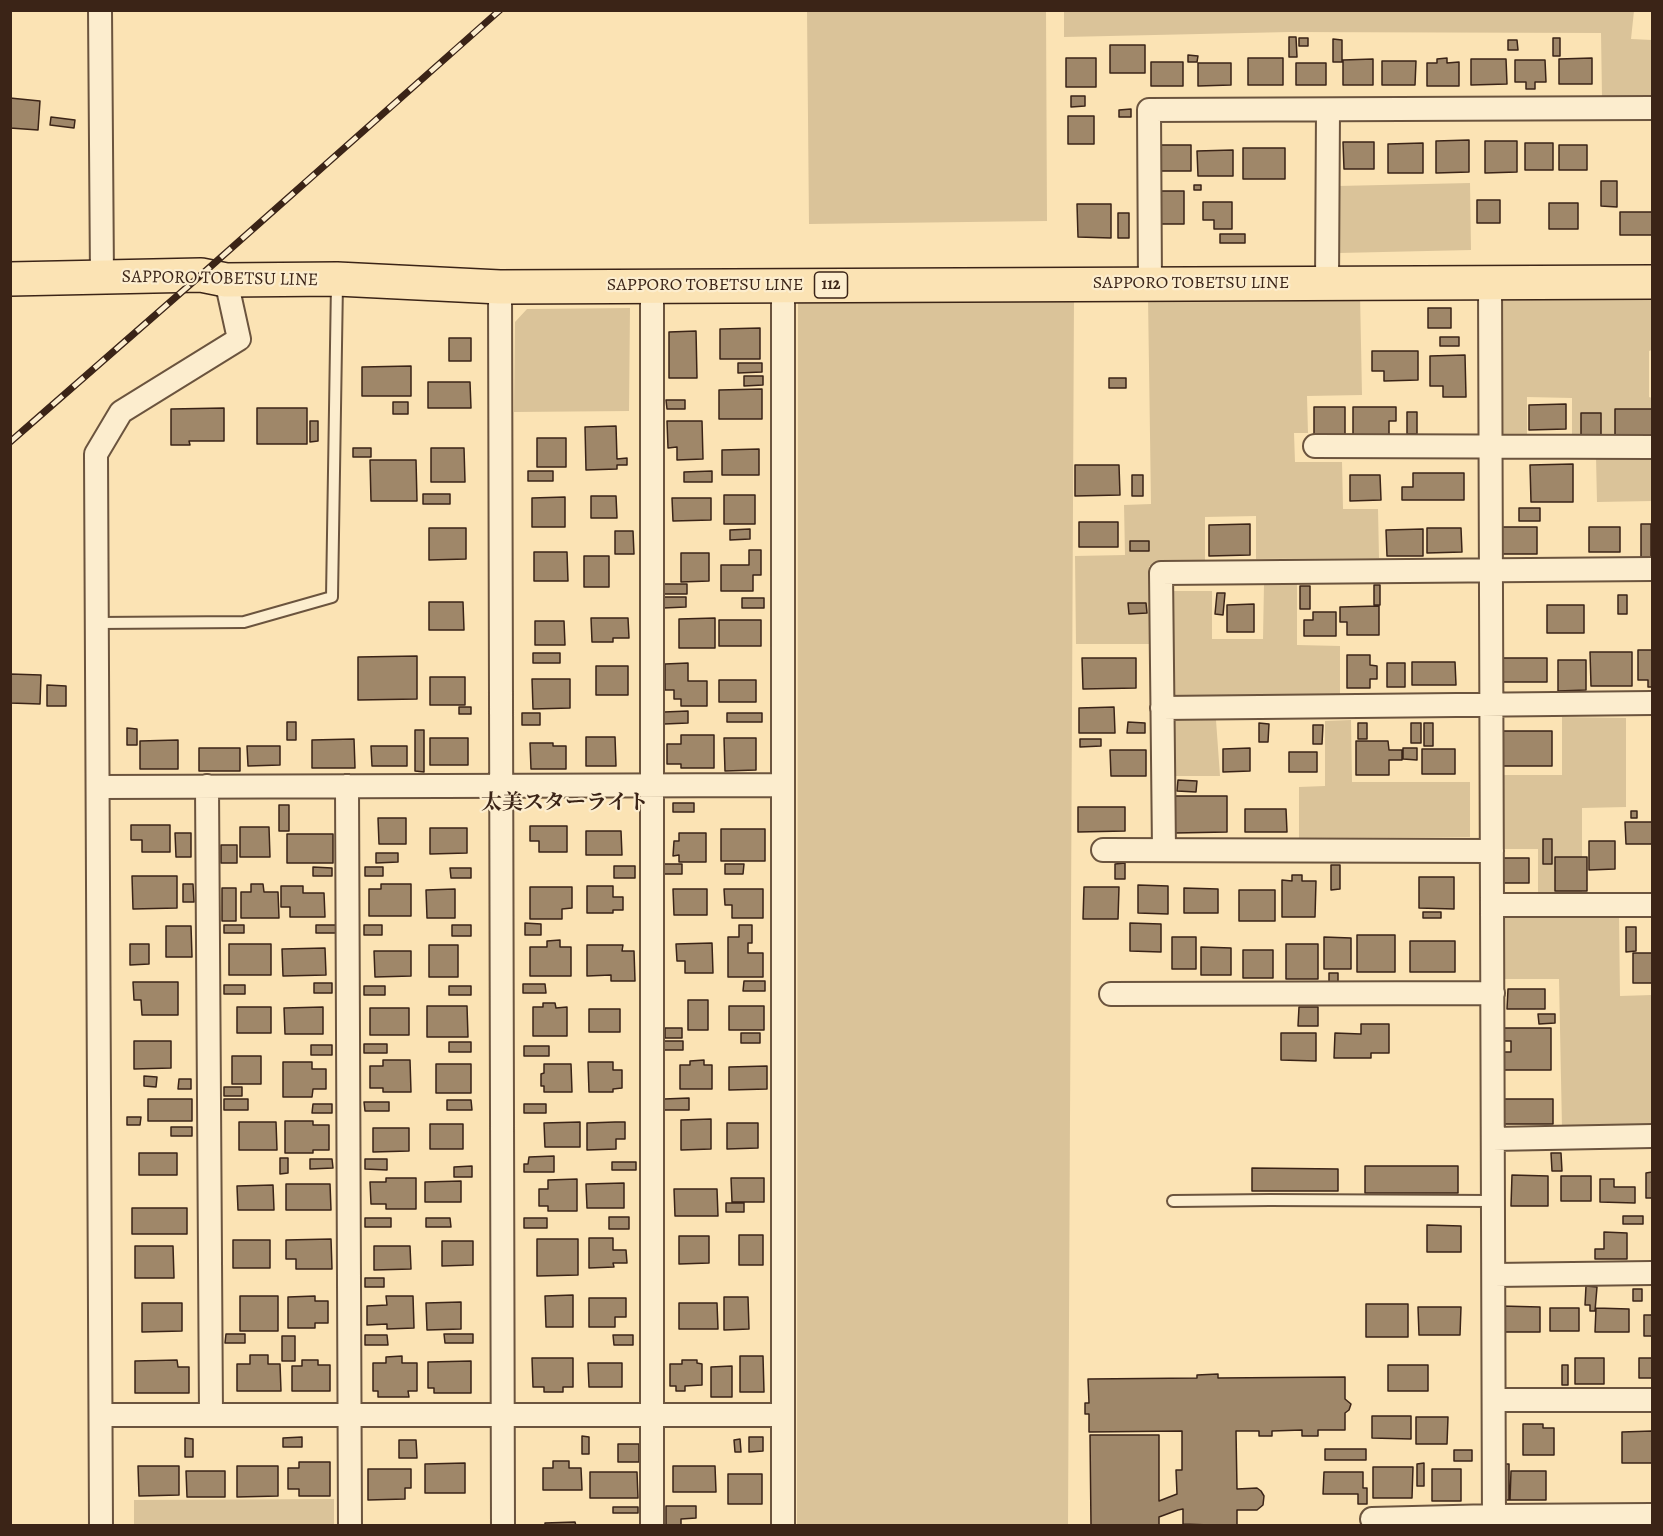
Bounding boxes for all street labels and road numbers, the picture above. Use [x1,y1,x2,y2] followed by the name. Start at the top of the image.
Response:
[121,266,319,292] street label: SAPPORO TOBETSU LINE
[814,272,848,298] road number: 112
[1093,273,1289,295] street label: SAPPORO TOBETSU LINE
[607,275,803,297] street label: SAPPORO TOBETSU LINE

